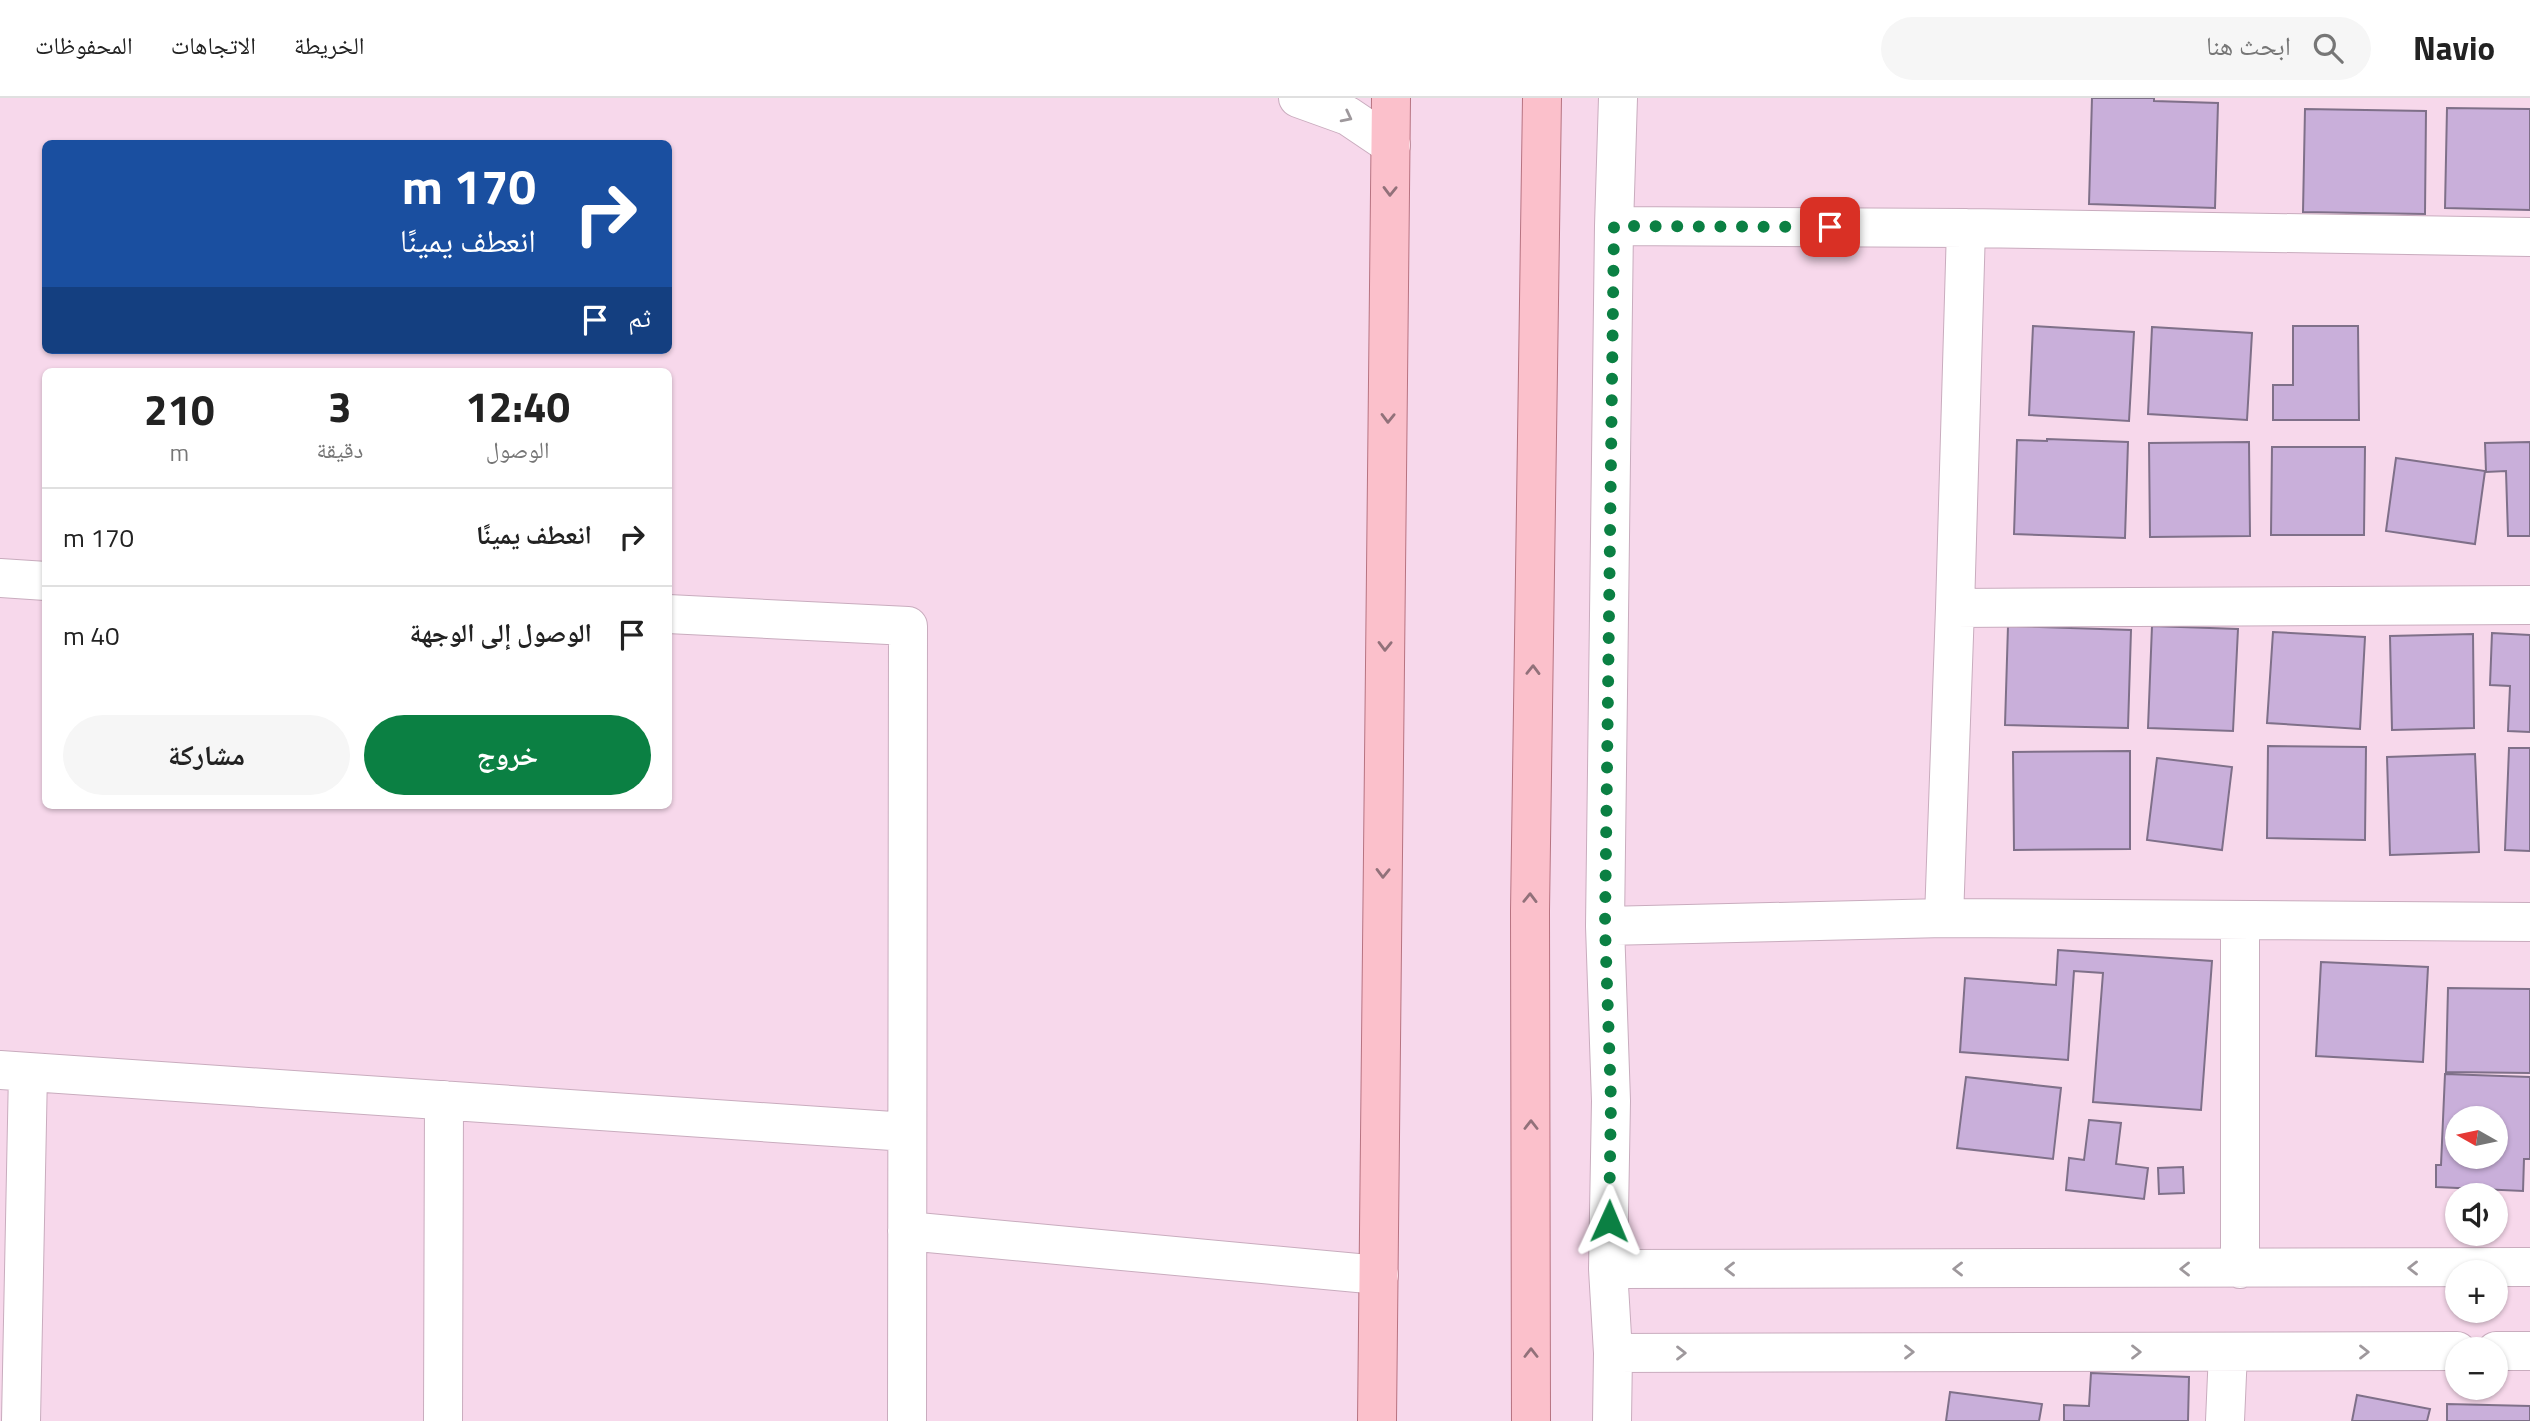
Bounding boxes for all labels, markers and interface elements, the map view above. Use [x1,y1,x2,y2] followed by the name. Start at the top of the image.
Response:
[1881,17,2371,80] search box
[2413,23,2495,73] text: Navio
[2206,26,2291,65] text: ابحث هنا
[35,27,133,63] text: المحفوظات
[171,27,256,63] text: الاتجاهات
[294,27,365,63] text: الخريطة
[2309,29,2347,67] icon: search
[1340,108,1352,122] one-way arrow
[402,148,536,223] text: 170 m
[560,168,651,259] icon: right
[1383,185,1398,196] one-way arrow
[1800,197,1860,257] pin
[1811,208,1849,246] icon: arrive
[400,216,536,264] text: انعطف يمينًا
[628,298,651,337] text: ثم
[576,301,614,339] icon: arrive
[328,374,352,438] text: 3
[465,374,570,438] text: 12:40
[144,377,215,441] text: 210
[1380,413,1396,424] one-way arrow
[316,432,363,467] text: دقيقة
[486,432,549,467] text: الوصول
[170,435,189,470] text: m
[476,515,592,554] text: انعطف يمينًا
[63,518,134,557] text: 170 m
[613,518,651,556] icon: right
[410,613,592,652] text: الوصول إلى الوجهة
[63,616,120,655] text: 40 m
[613,616,651,654] icon: arrive
[1378,640,1393,651] one-way arrow
[1526,665,1541,676] one-way arrow
[63,715,350,795] button: مشاركة
[364,715,651,795] button: خروج
[1375,868,1391,879] one-way arrow
[1522,892,1538,903] one-way arrow
[2445,1106,2508,1169] north arrow
[2445,1106,2508,1400] map controls
[1523,1120,1539,1130] one-way arrow
[2445,1183,2508,1246] button: sound
[1572,1184,1646,1258] position arrow
[2407,1260,2418,1276] one-way arrow
[2445,1260,2508,1323] button: +
[1725,1261,1735,1277] one-way arrow
[1952,1261,1963,1277] one-way arrow
[2180,1261,2190,1277] one-way arrow
[2445,1337,2508,1400] button: −
[1904,1344,1915,1360] one-way arrow
[2132,1344,2142,1360] one-way arrow
[2359,1344,2370,1360] one-way arrow
[1677,1345,1687,1361] one-way arrow
[1523,1347,1539,1358] one-way arrow

